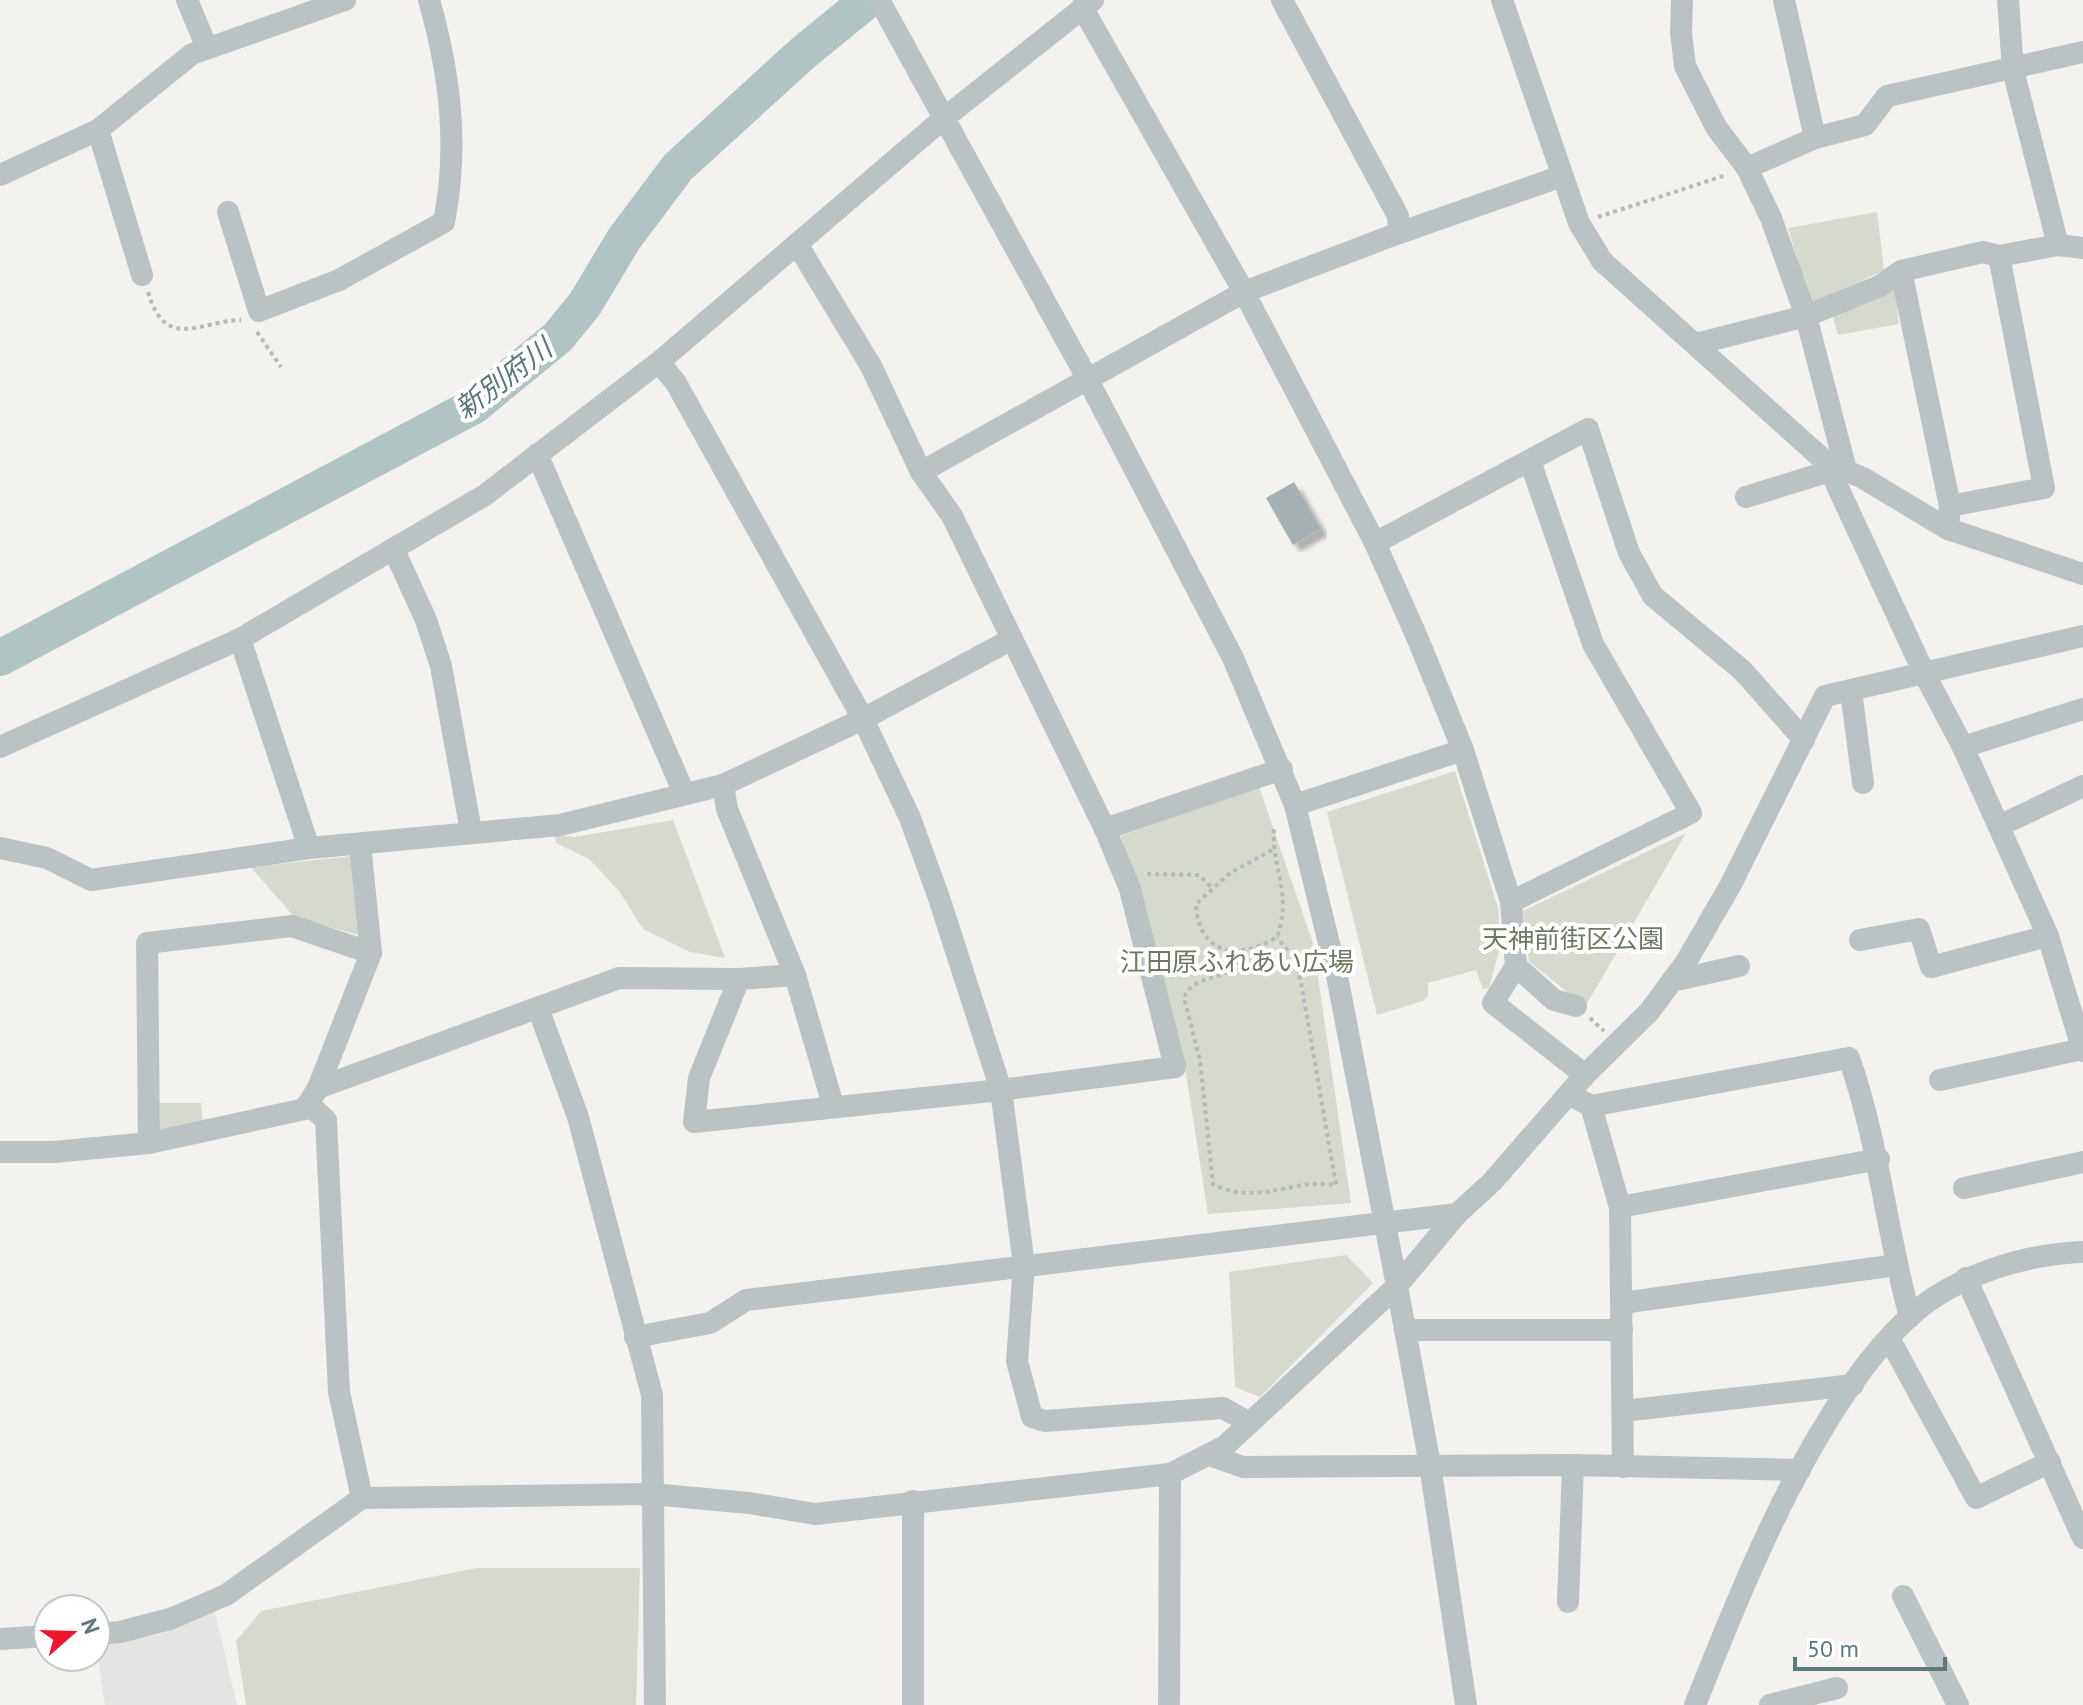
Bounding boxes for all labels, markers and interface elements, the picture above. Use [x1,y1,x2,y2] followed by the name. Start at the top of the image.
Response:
[447,328,561,426] water label: 新別府川
[1482,922,1664,955] park label: 天神前街区公園
[1120,945,1354,978] park label: 江田原ふれあい広場
[32,1593,112,1673] north arrow
[75,1615,106,1638] text: N
[1795,1621,1945,1671] scale bar
[1807,1633,1859,1664] text: 50 m

